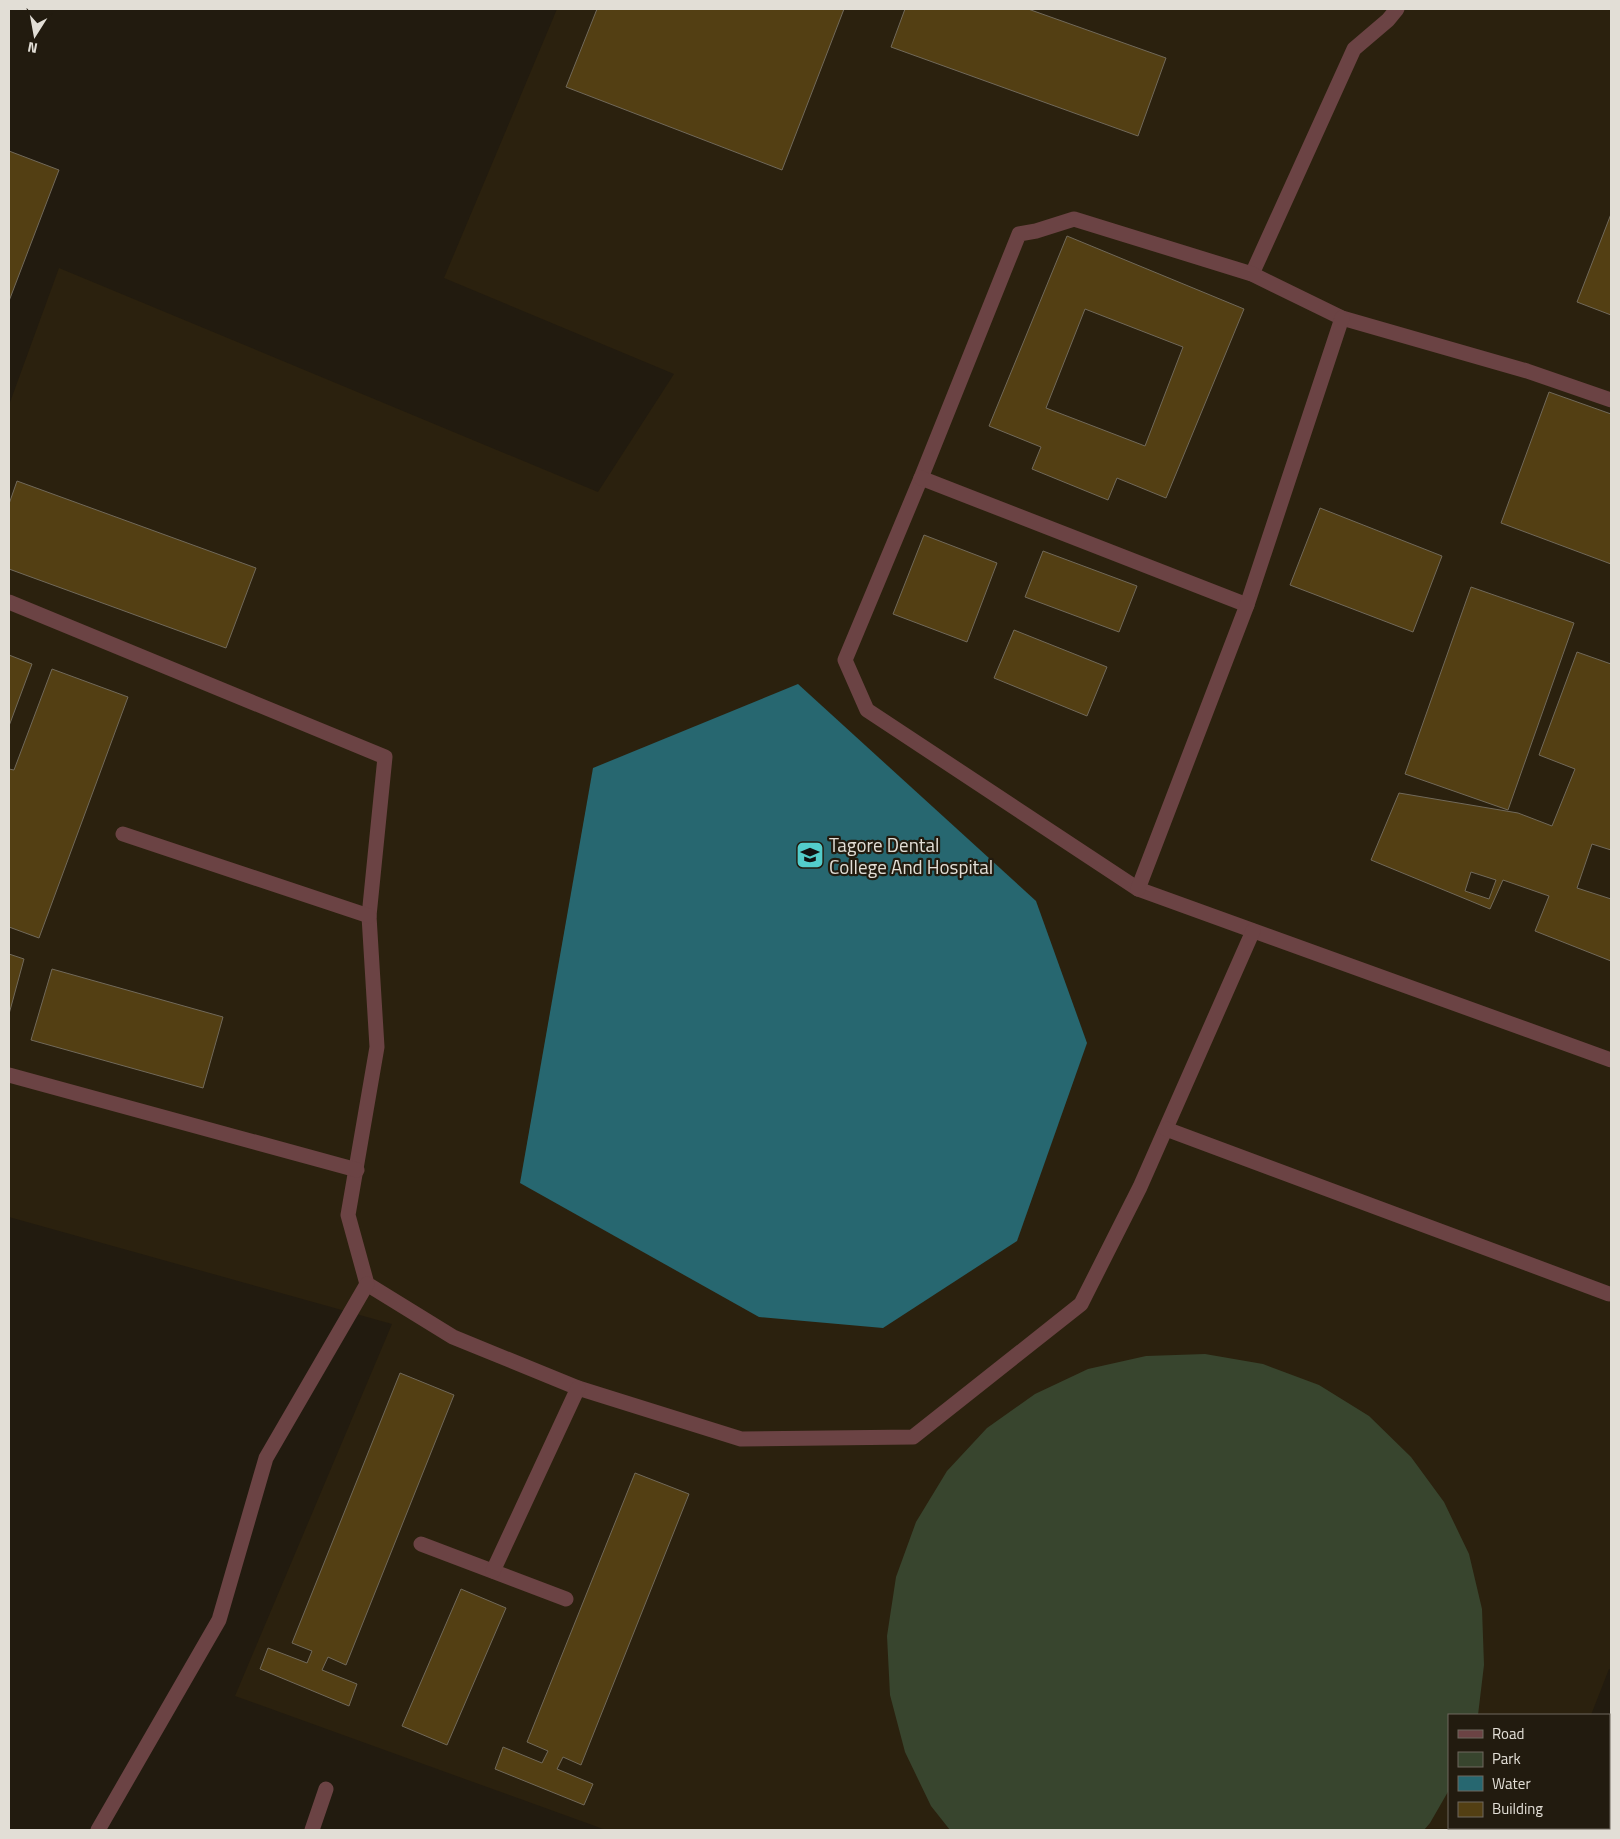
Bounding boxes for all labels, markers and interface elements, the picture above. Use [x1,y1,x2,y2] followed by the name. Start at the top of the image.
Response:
[10,10,60,60] north arrow
[26,37,39,59] text: N
[829,830,993,881] place label: Tagore Dental College And Hospital
[795,840,825,870] school or university icon: Tagore Dental College And Hospital
[1448,1714,1610,1829] legend
[1492,1722,1524,1745] text: Road
[1492,1747,1521,1770] text: Park
[1492,1772,1531,1795] text: Water
[1492,1797,1543,1820] text: Building

